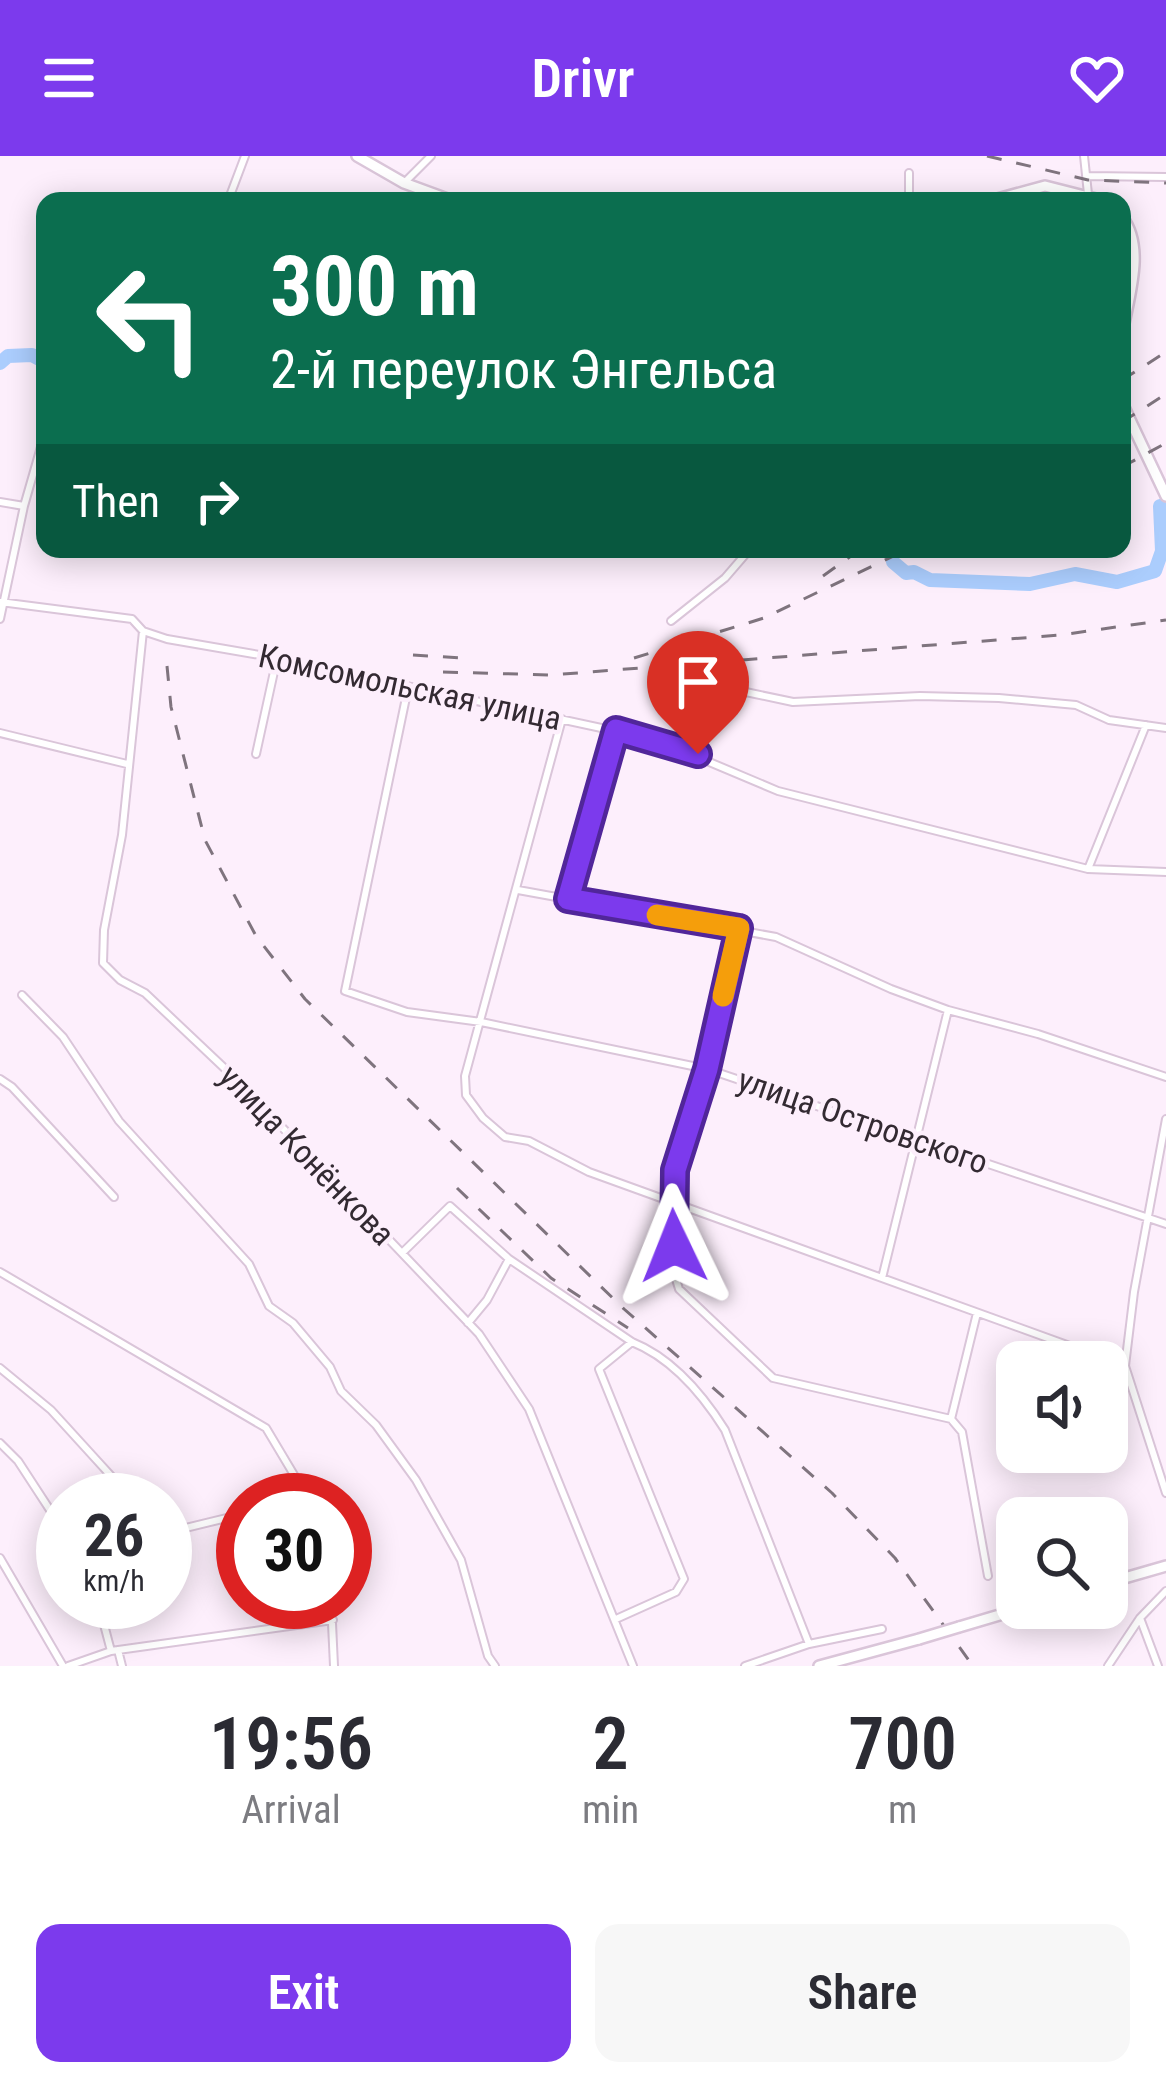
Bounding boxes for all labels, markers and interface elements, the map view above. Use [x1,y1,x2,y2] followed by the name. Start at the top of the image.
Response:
[36,45,102,111] icon: menu
[1064,45,1130,111] icon: heart
[532,47,634,110] text: Drivr
[270,237,479,336] text: 300 m
[72,240,228,396] icon: left
[270,338,777,401] text: 2-й переулок Энгельса
[184,468,250,534] icon: right
[72,475,160,528] text: Then
[647,631,749,754] pin
[255,636,565,738] street label: Комсомольская улица
[665,649,731,715] icon: arrive
[211,1057,403,1253] street label: улица Конёнкова
[733,1060,993,1182] street label: улица Островского
[611,1183,737,1309] position arrow
[996,1341,1128,1629] map controls
[996,1341,1128,1473] button: sound
[216,1473,372,1629] speed limit sign: 30
[996,1497,1128,1629] button: search
[84,1500,144,1571] text: 26
[83,1563,145,1598] text: km/h
[209,1702,373,1787] text: 19:56
[593,1702,629,1787] text: 2
[848,1702,957,1787] text: 700
[241,1787,341,1833] text: Arrival
[582,1787,639,1833] text: min
[888,1787,917,1833] text: m
[36,1924,571,2062] button: Exit
[595,1924,1130,2062] button: Share

